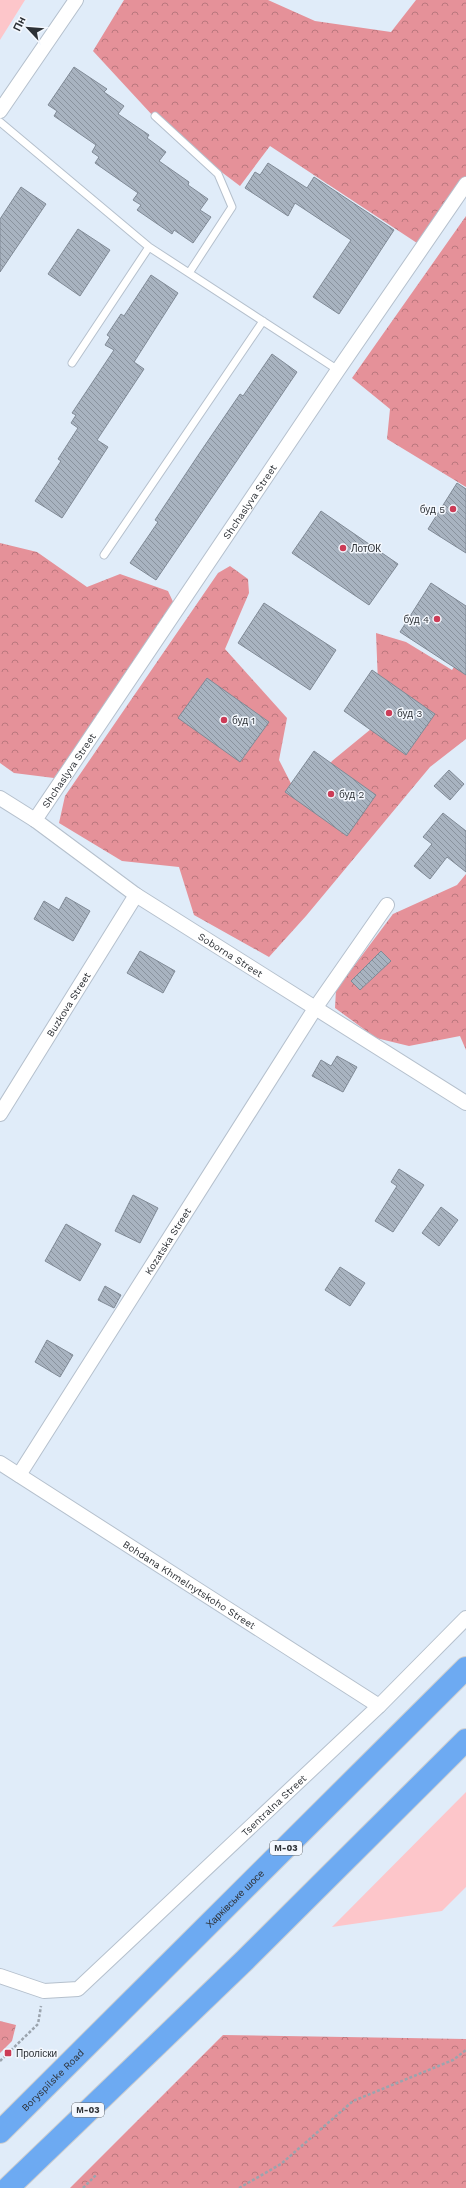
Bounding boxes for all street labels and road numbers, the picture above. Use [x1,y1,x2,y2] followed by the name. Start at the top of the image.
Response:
[220,461,279,541] street label: Shchaslyva Street
[40,730,98,810] street label: Shchaslyva Street
[196,930,266,979] street label: Soborna Street
[44,970,93,1039] street label: Buzkova Street
[142,1205,193,1277] street label: Kozatska Street
[121,1538,258,1631] street label: Bohdana Khmelnytskoho Street
[239,1772,309,1838] street label: Tsentralna Street
[270,1841,302,1855] road number: М-03
[203,1867,266,1930] street label: Харківське шосе
[19,2046,86,2113] street label: Boryspilske Road
[72,2103,104,2117] road number: М-03

